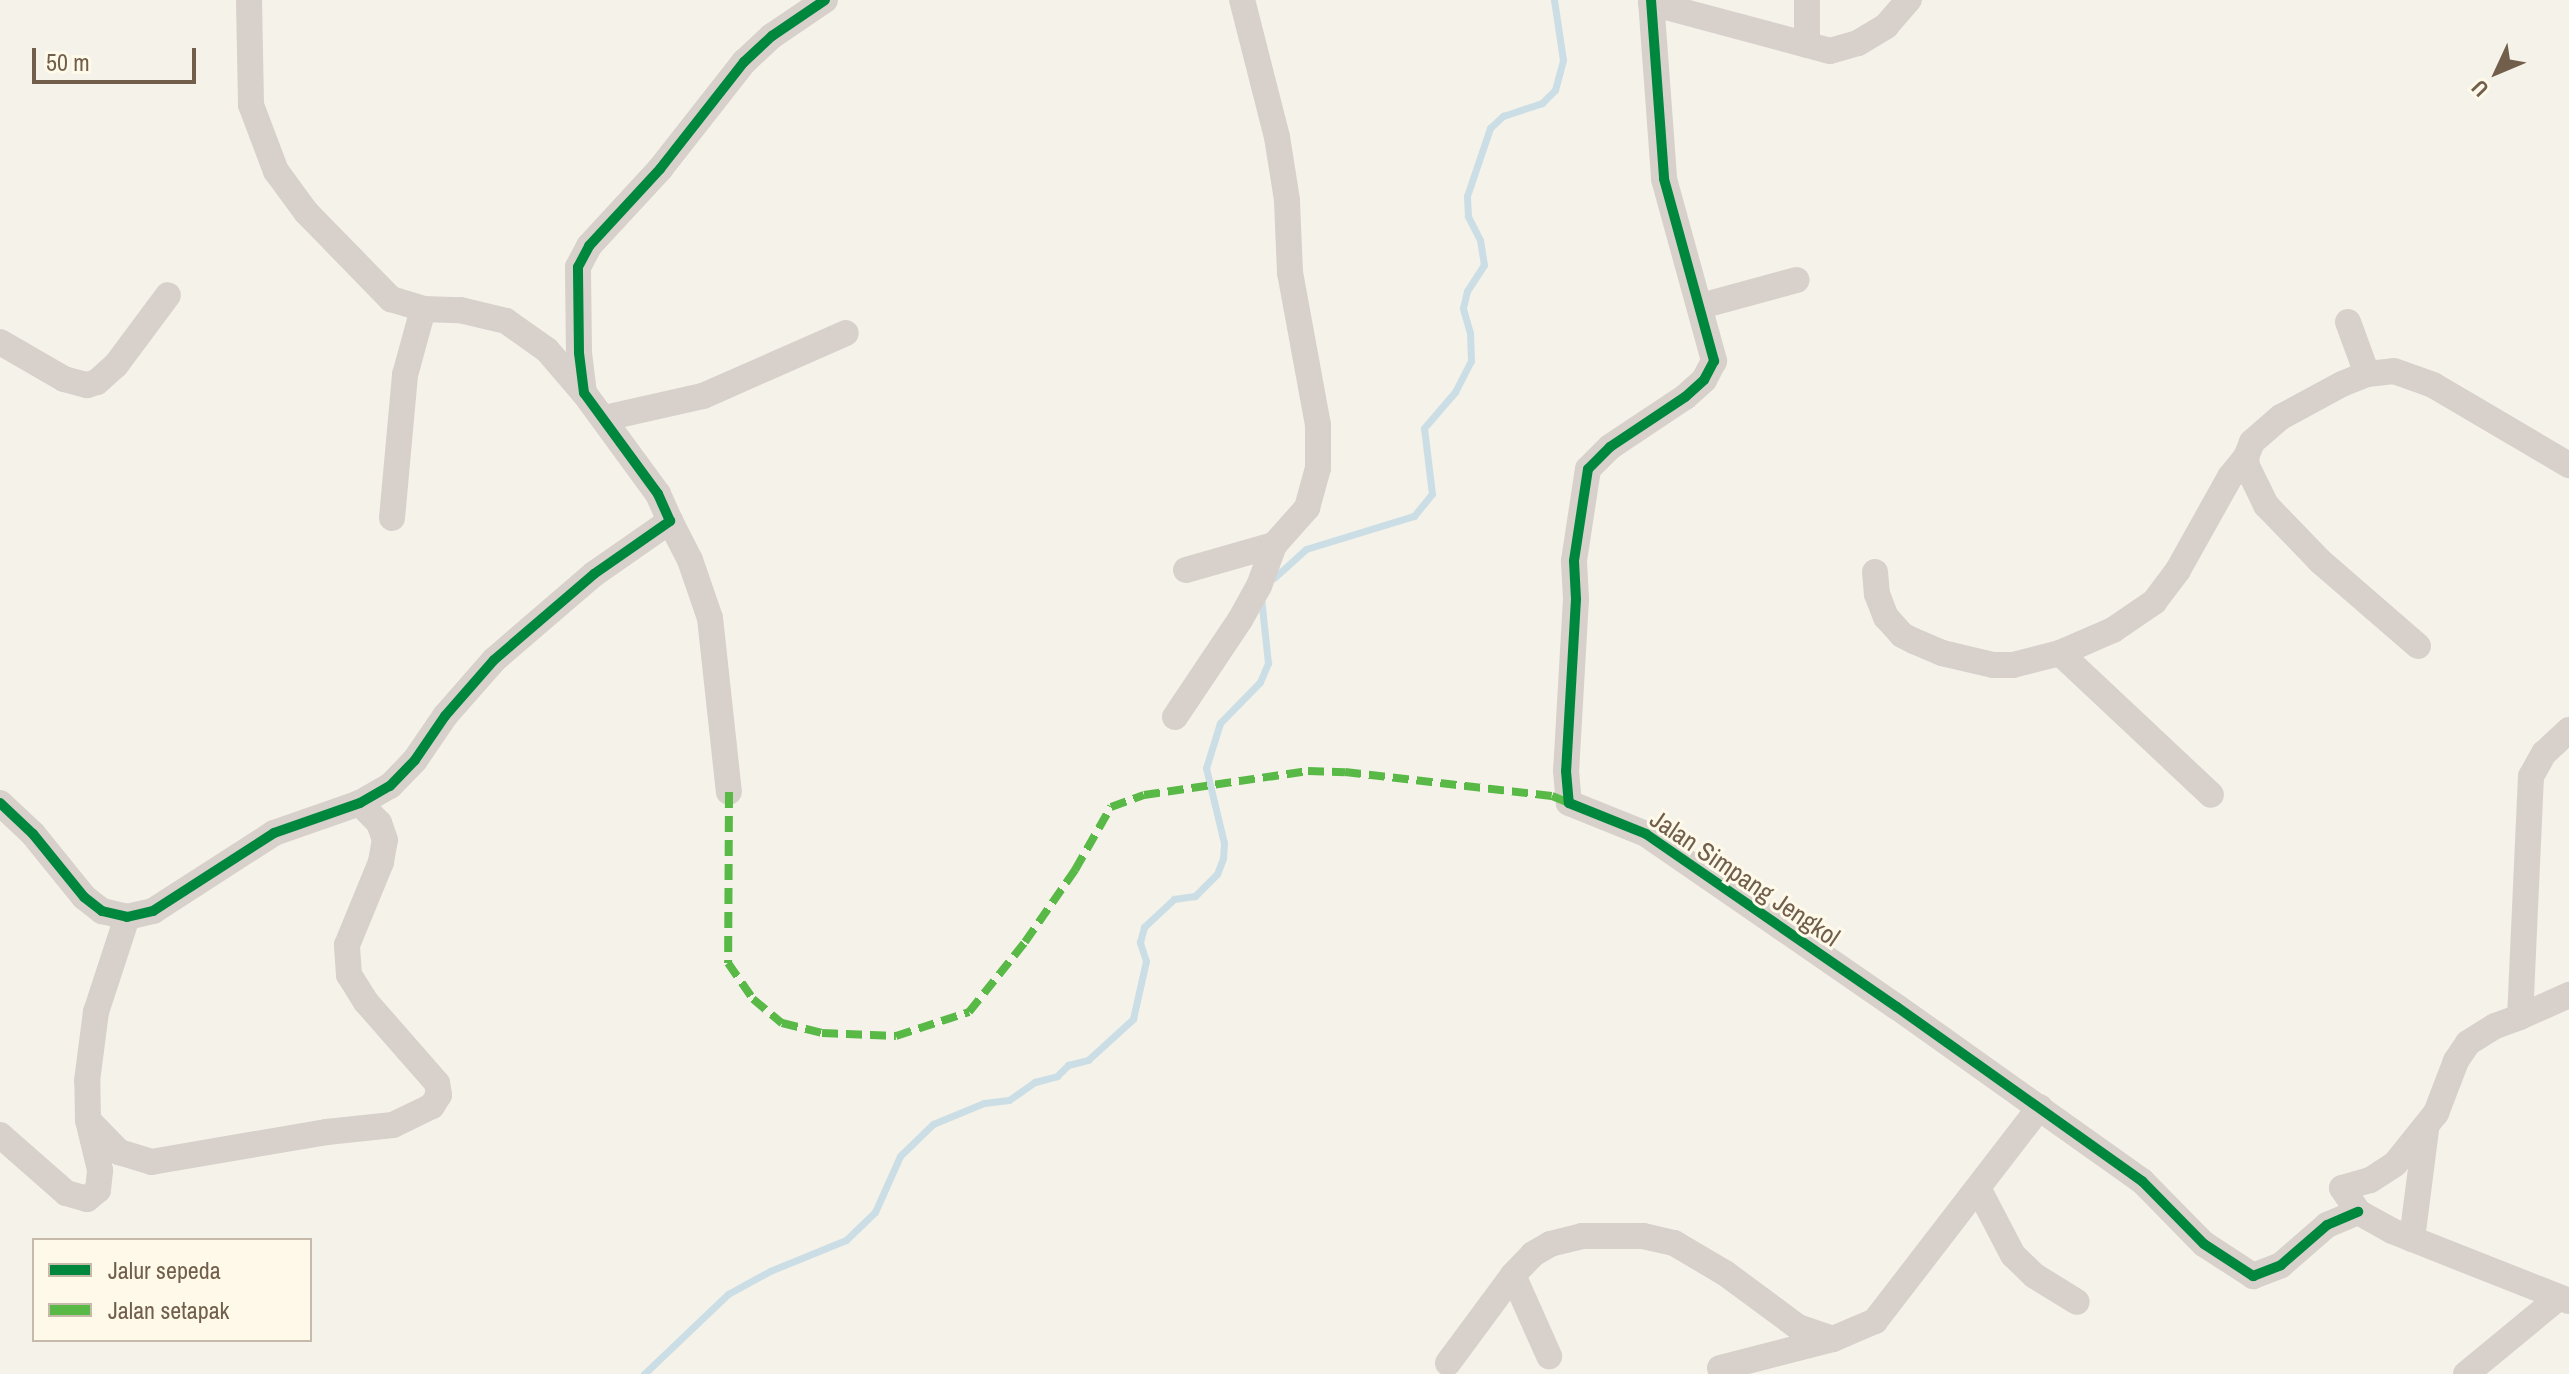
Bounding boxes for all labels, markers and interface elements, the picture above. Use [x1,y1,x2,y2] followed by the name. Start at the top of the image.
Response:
[36,32,200,82] scale bar
[2457,32,2537,112] north arrow
[46,46,90,78] text: 50 m
[2464,74,2495,104] text: U
[1644,803,1846,953] street label: Jalan Simpang Jengkol
[32,1238,312,1342] legend
[108,1254,221,1286] text: Jalur sepeda
[108,1294,229,1326] text: Jalan setapak

